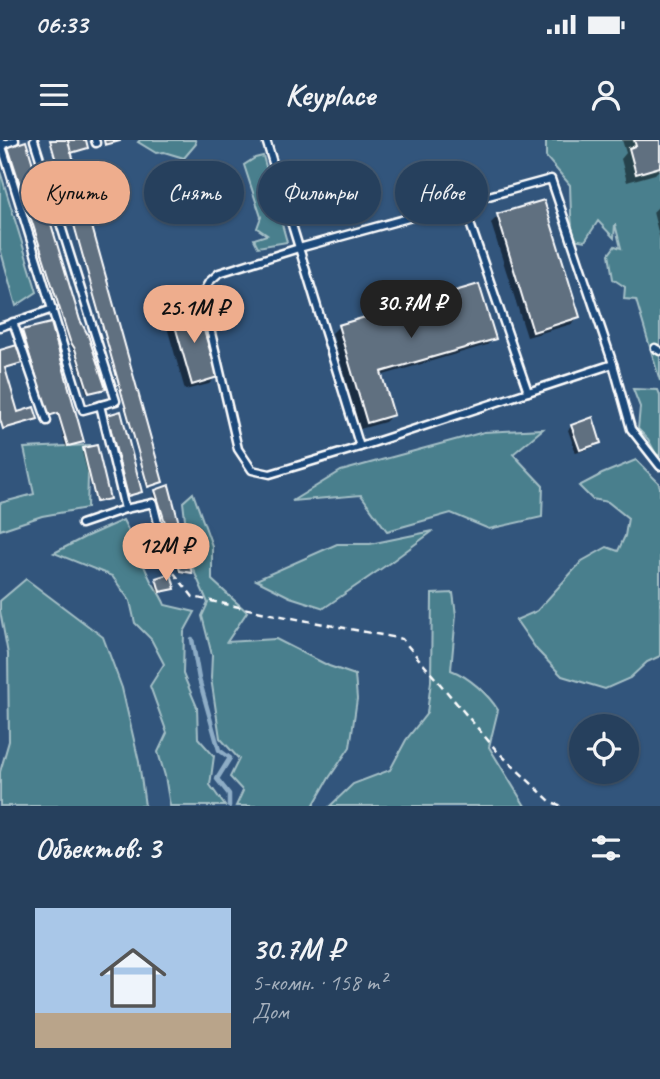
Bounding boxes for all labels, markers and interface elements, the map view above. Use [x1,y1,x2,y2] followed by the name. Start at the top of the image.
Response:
[35,8,88,41] text: 06:33
[285,74,375,115] text: Keyplace
[35,76,73,114] icon: menu
[587,76,625,114] icon: person
[21,161,130,224] chip: Купить
[144,161,244,224] chip: Снять
[258,161,381,224] chip: Фильтры
[395,161,488,224] chip: Новое
[346,280,476,340] pin: 30.7M ₽
[129,286,259,345] pin: 25.1M ₽
[376,288,446,317] text: 30.7M ₽
[159,293,229,322] text: 25.1M ₽
[117,524,215,583] pin: 12M ₽
[139,531,193,560] text: 12M ₽
[569,714,639,784] map controls
[569,714,639,784] button: locate
[35,829,160,867] text: Объектов: 3
[587,829,625,867] icon: filters
[252,930,343,968] text: 30.7M ₽
[91,936,175,1020] icon: home
[252,968,386,997] text: 5-комн. · 158 m²
[252,997,289,1026] text: Дом

